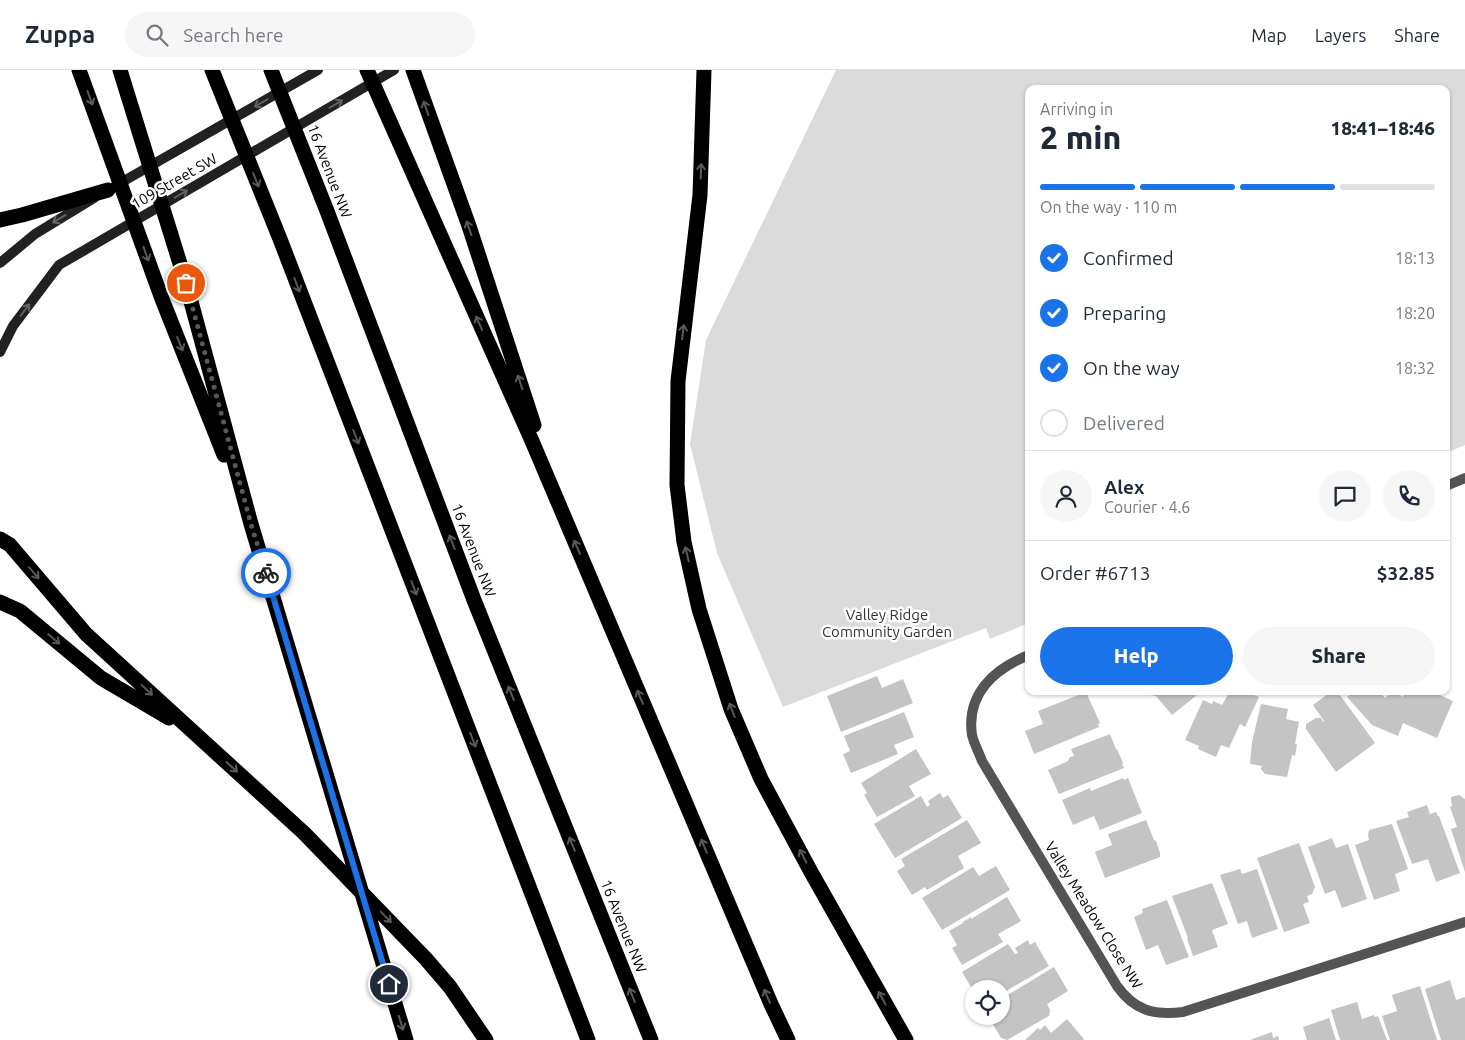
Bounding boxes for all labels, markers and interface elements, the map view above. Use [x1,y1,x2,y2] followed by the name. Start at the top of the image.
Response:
[125,12,475,57] search box
[25,21,95,48] text: Zuppa
[143,21,171,49] icon: search
[183,24,284,46] text: Search here
[1251,25,1287,45] text: Map
[1315,25,1366,45] text: Layers
[1394,25,1440,45] text: Share
[86,90,95,105] one-way arrow
[254,98,268,108] one-way arrow
[329,98,343,108] one-way arrow
[421,100,430,116] one-way arrow
[1040,100,1113,118] text: Arriving in
[1330,117,1435,139] text: 18:41–18:46
[1040,119,1121,155] text: 2 min
[304,122,356,220] street label: 16 Avenue NW
[128,150,220,212] street label: 109 Street SW
[696,163,705,179] one-way arrow
[252,172,261,187] one-way arrow
[173,189,187,199] one-way arrow
[1040,198,1177,216] text: On the way · 110 m
[53,215,67,225] one-way arrow
[464,221,473,236] one-way arrow
[1040,244,1068,272] icon: check
[142,246,151,261] one-way arrow
[1083,247,1174,269] text: Confirmed
[1395,249,1435,267] text: 18:13
[165,262,207,304] pin
[172,269,200,297] icon: bag
[293,277,302,292] one-way arrow
[1040,299,1068,327] icon: check
[1083,302,1167,324] text: Preparing
[20,303,30,317] one-way arrow
[1395,304,1435,322] text: 18:20
[474,316,484,331] one-way arrow
[678,325,688,341] one-way arrow
[176,336,185,352] one-way arrow
[1040,354,1068,382] icon: check
[1083,357,1180,379] text: On the way
[1395,359,1435,377] text: 18:32
[514,375,524,391] one-way arrow
[1083,412,1165,434] text: Delivered
[352,429,361,444] one-way arrow
[1040,470,1092,522] button: person
[1319,470,1371,522] button: chat
[1383,470,1435,522] button: phone
[1104,476,1144,498] text: Alex
[1104,498,1190,516] text: Courier · 4.6
[448,501,500,599] street label: 16 Avenue NW
[447,535,456,550] one-way arrow
[572,540,581,555] one-way arrow
[682,546,691,562] one-way arrow
[241,548,291,598] courier
[252,559,280,587] icon: bike
[1040,562,1150,584] text: Order #6713
[1377,562,1435,584] text: $32.85
[28,567,40,580] one-way arrow
[410,580,419,595] one-way arrow
[822,606,952,640] park label: Valley Ridge Community Garden
[1040,627,1233,685] button: Help
[1243,627,1435,685] button: Share
[47,634,60,645] one-way arrow
[141,684,153,696] one-way arrow
[506,686,516,701] one-way arrow
[635,690,645,705] one-way arrow
[727,703,736,718] one-way arrow
[468,732,478,747] one-way arrow
[225,761,238,773] one-way arrow
[567,837,576,852] one-way arrow
[1042,838,1146,992] street label: Valley Meadow Close NW
[699,839,708,854] one-way arrow
[798,849,807,864] one-way arrow
[598,877,650,975] street label: 16 Avenue NW
[379,911,392,923] one-way arrow
[368,963,410,1005] pin
[375,970,403,998] icon: home
[965,980,1010,1025] map controls
[965,980,1010,1025] button: locate
[627,988,637,1003] one-way arrow
[762,989,772,1004] one-way arrow
[877,991,887,1005] one-way arrow
[396,1015,406,1031] one-way arrow

